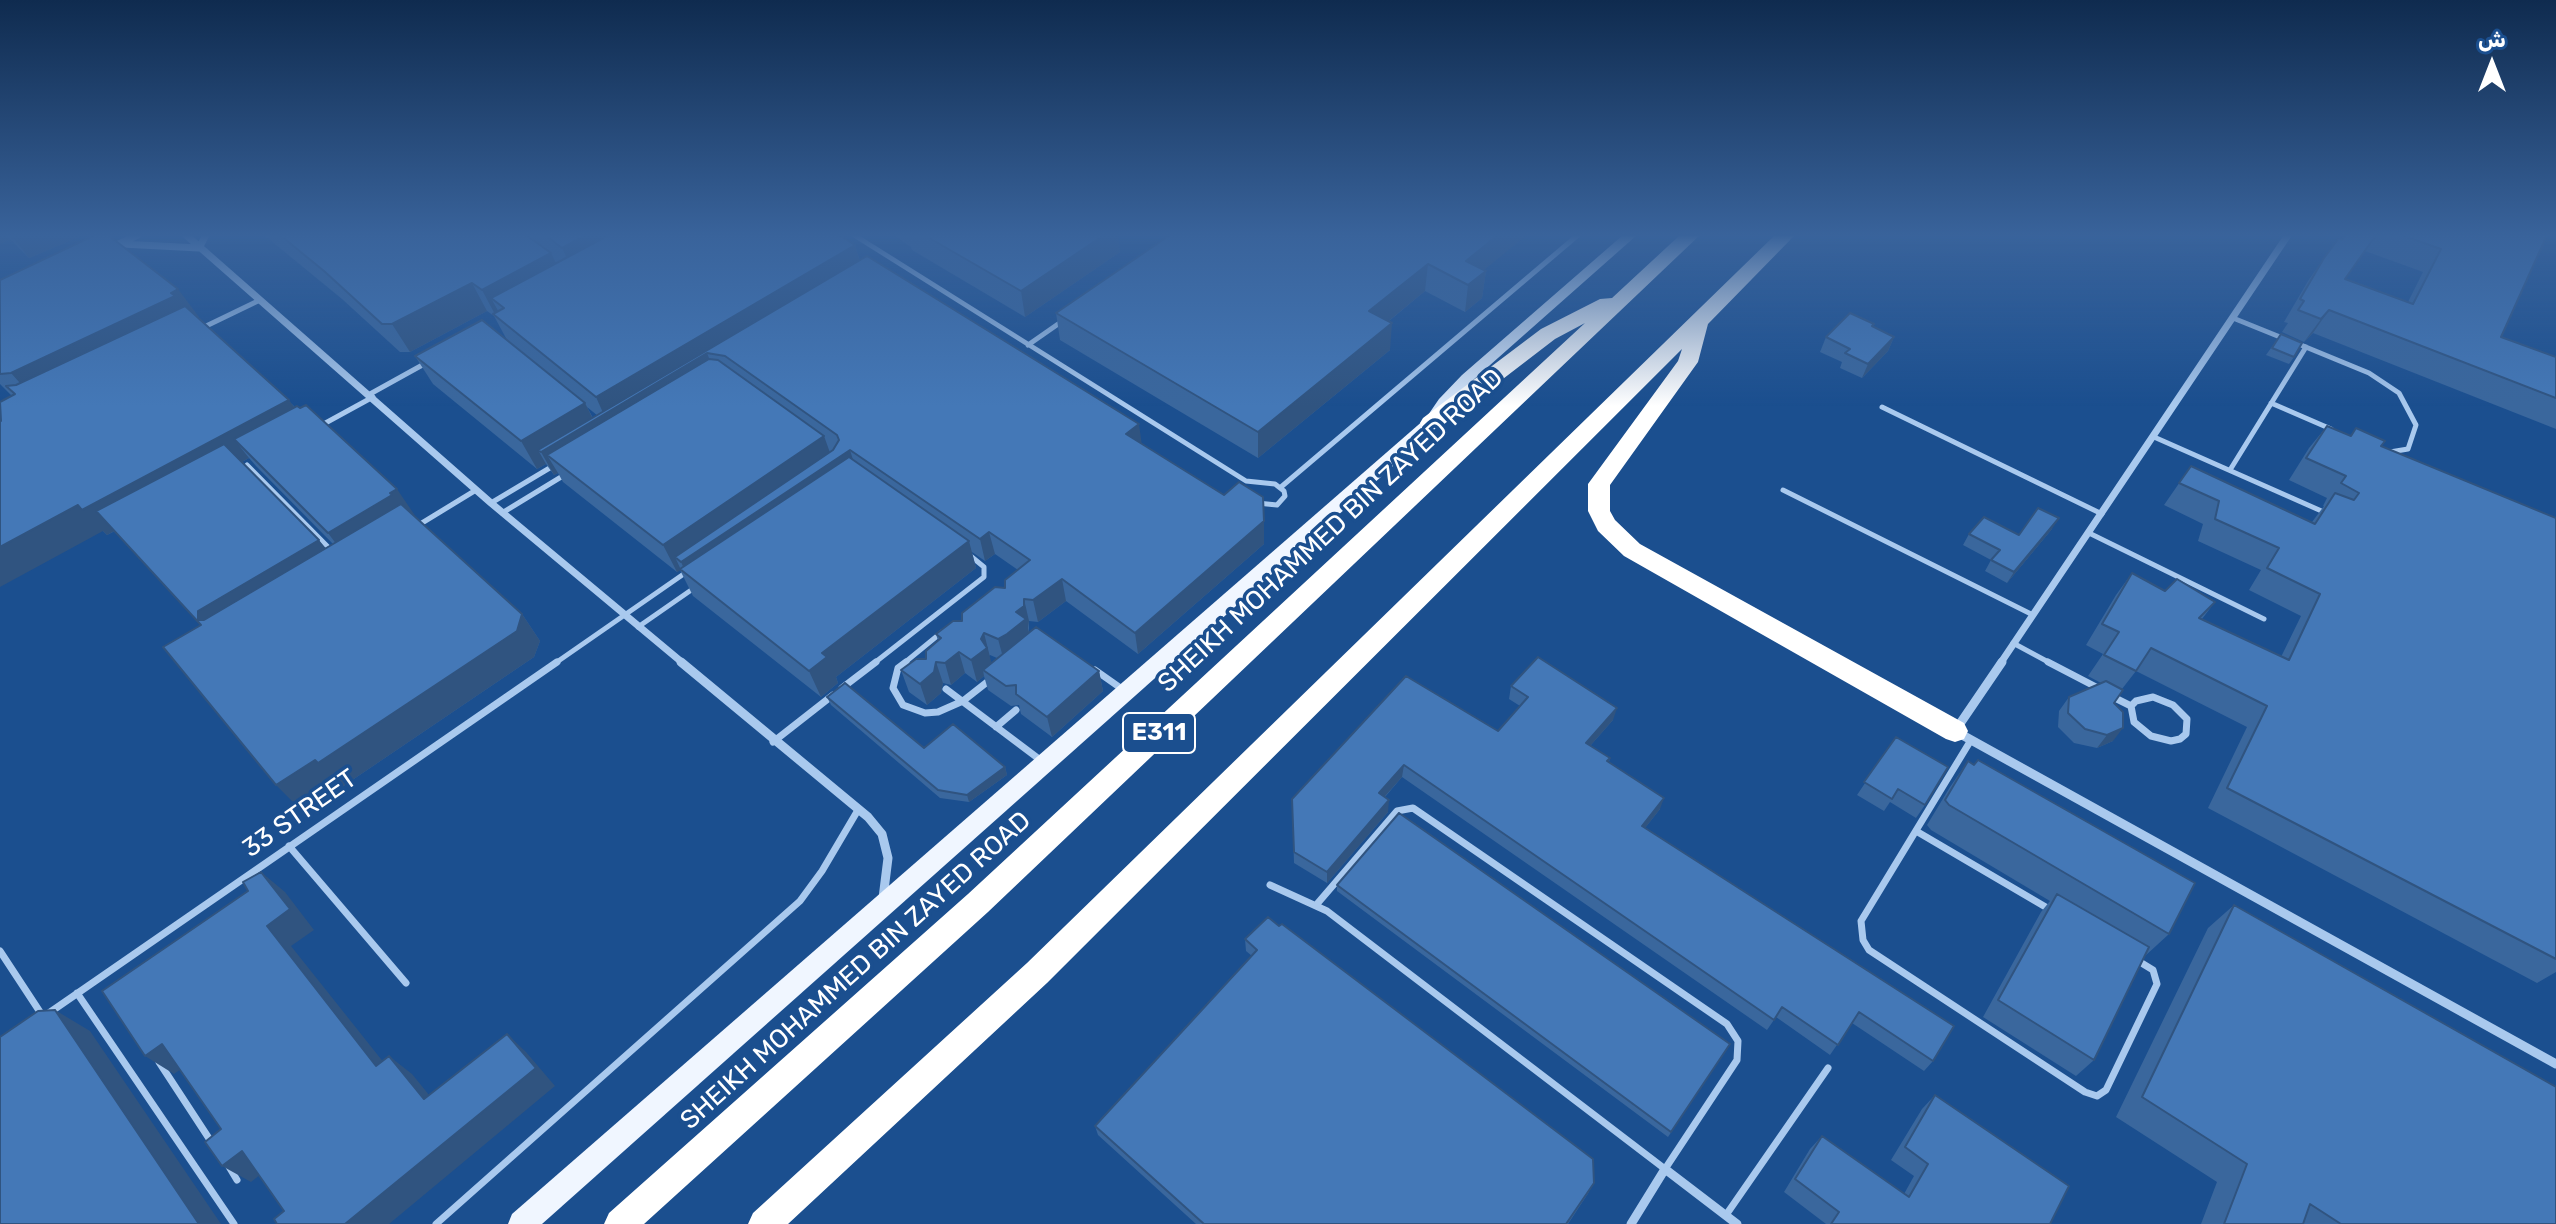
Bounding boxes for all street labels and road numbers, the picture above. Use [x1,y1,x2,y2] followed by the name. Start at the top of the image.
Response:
[1152,363,1510,699] street label: SHEIKH MOHAMMED BIN ZAYED ROAD
[1123,713,1195,753] road number: E311
[237,763,363,865] street label: 33 STREET
[675,805,1037,1137] street label: SHEIKH MOHAMMED BIN ZAYED ROAD

